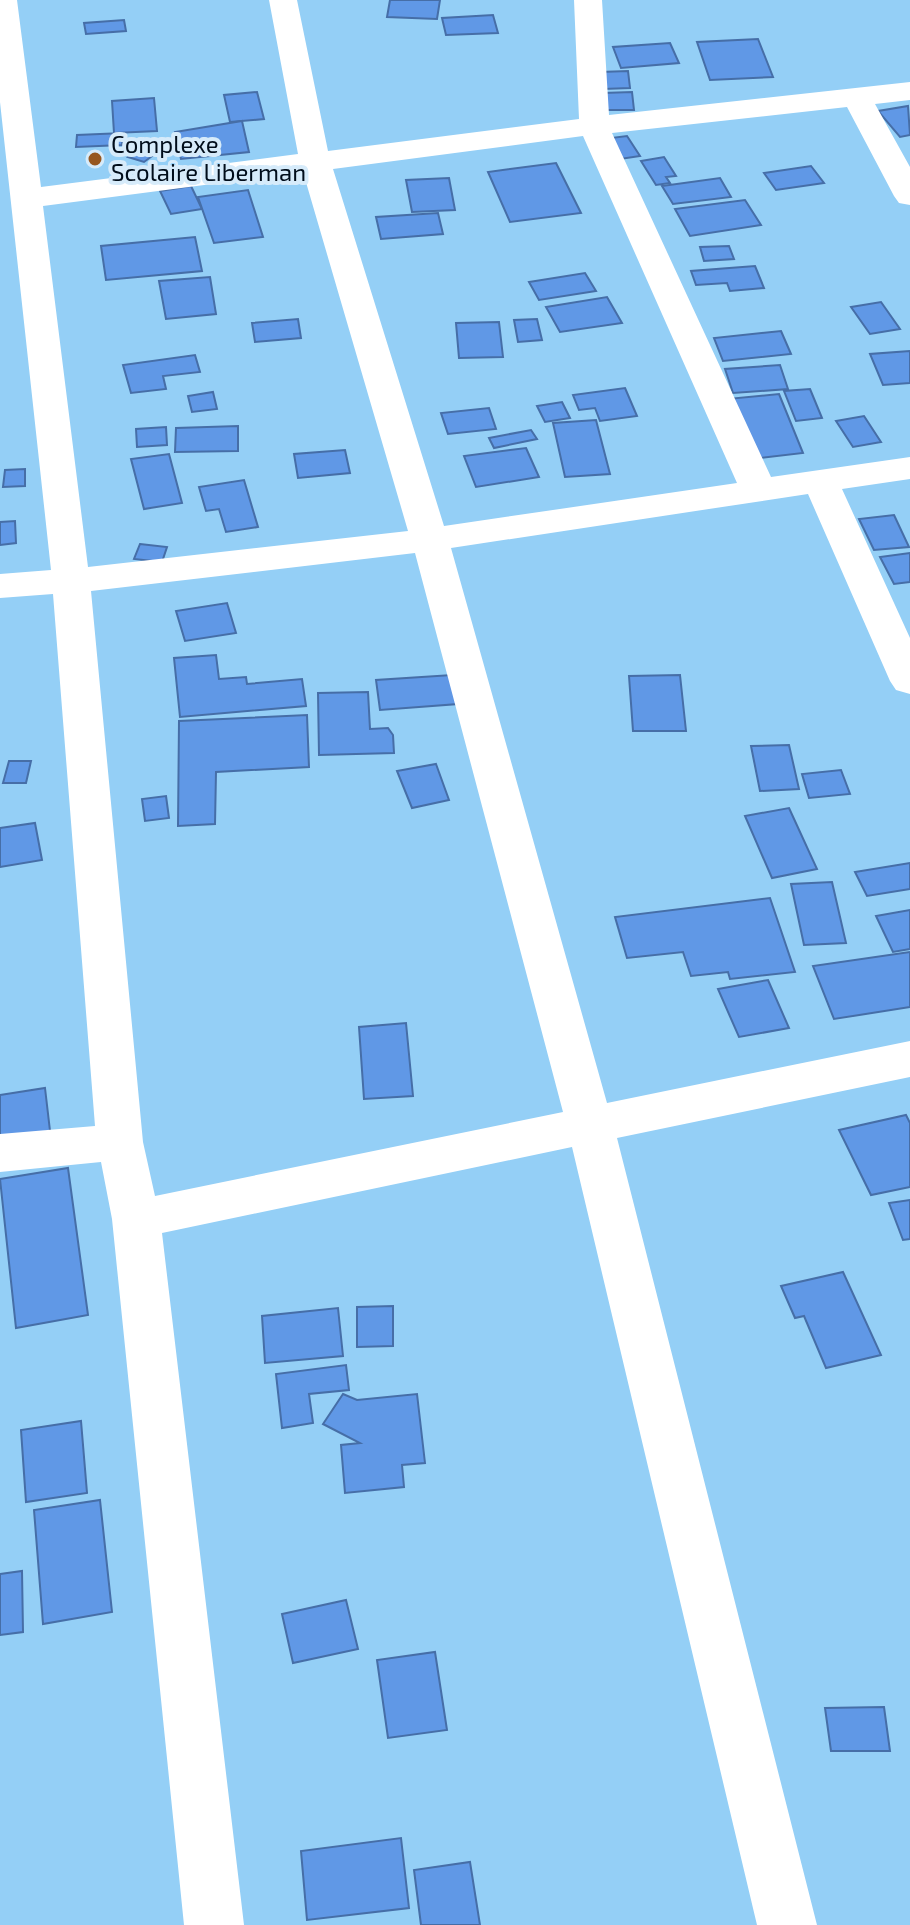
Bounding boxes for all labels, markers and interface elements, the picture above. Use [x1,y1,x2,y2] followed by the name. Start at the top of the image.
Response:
[111,129,306,186] place label: Complexe Scolaire Liberman
[86,150,104,168] marker: Complexe Scolaire Liberman

